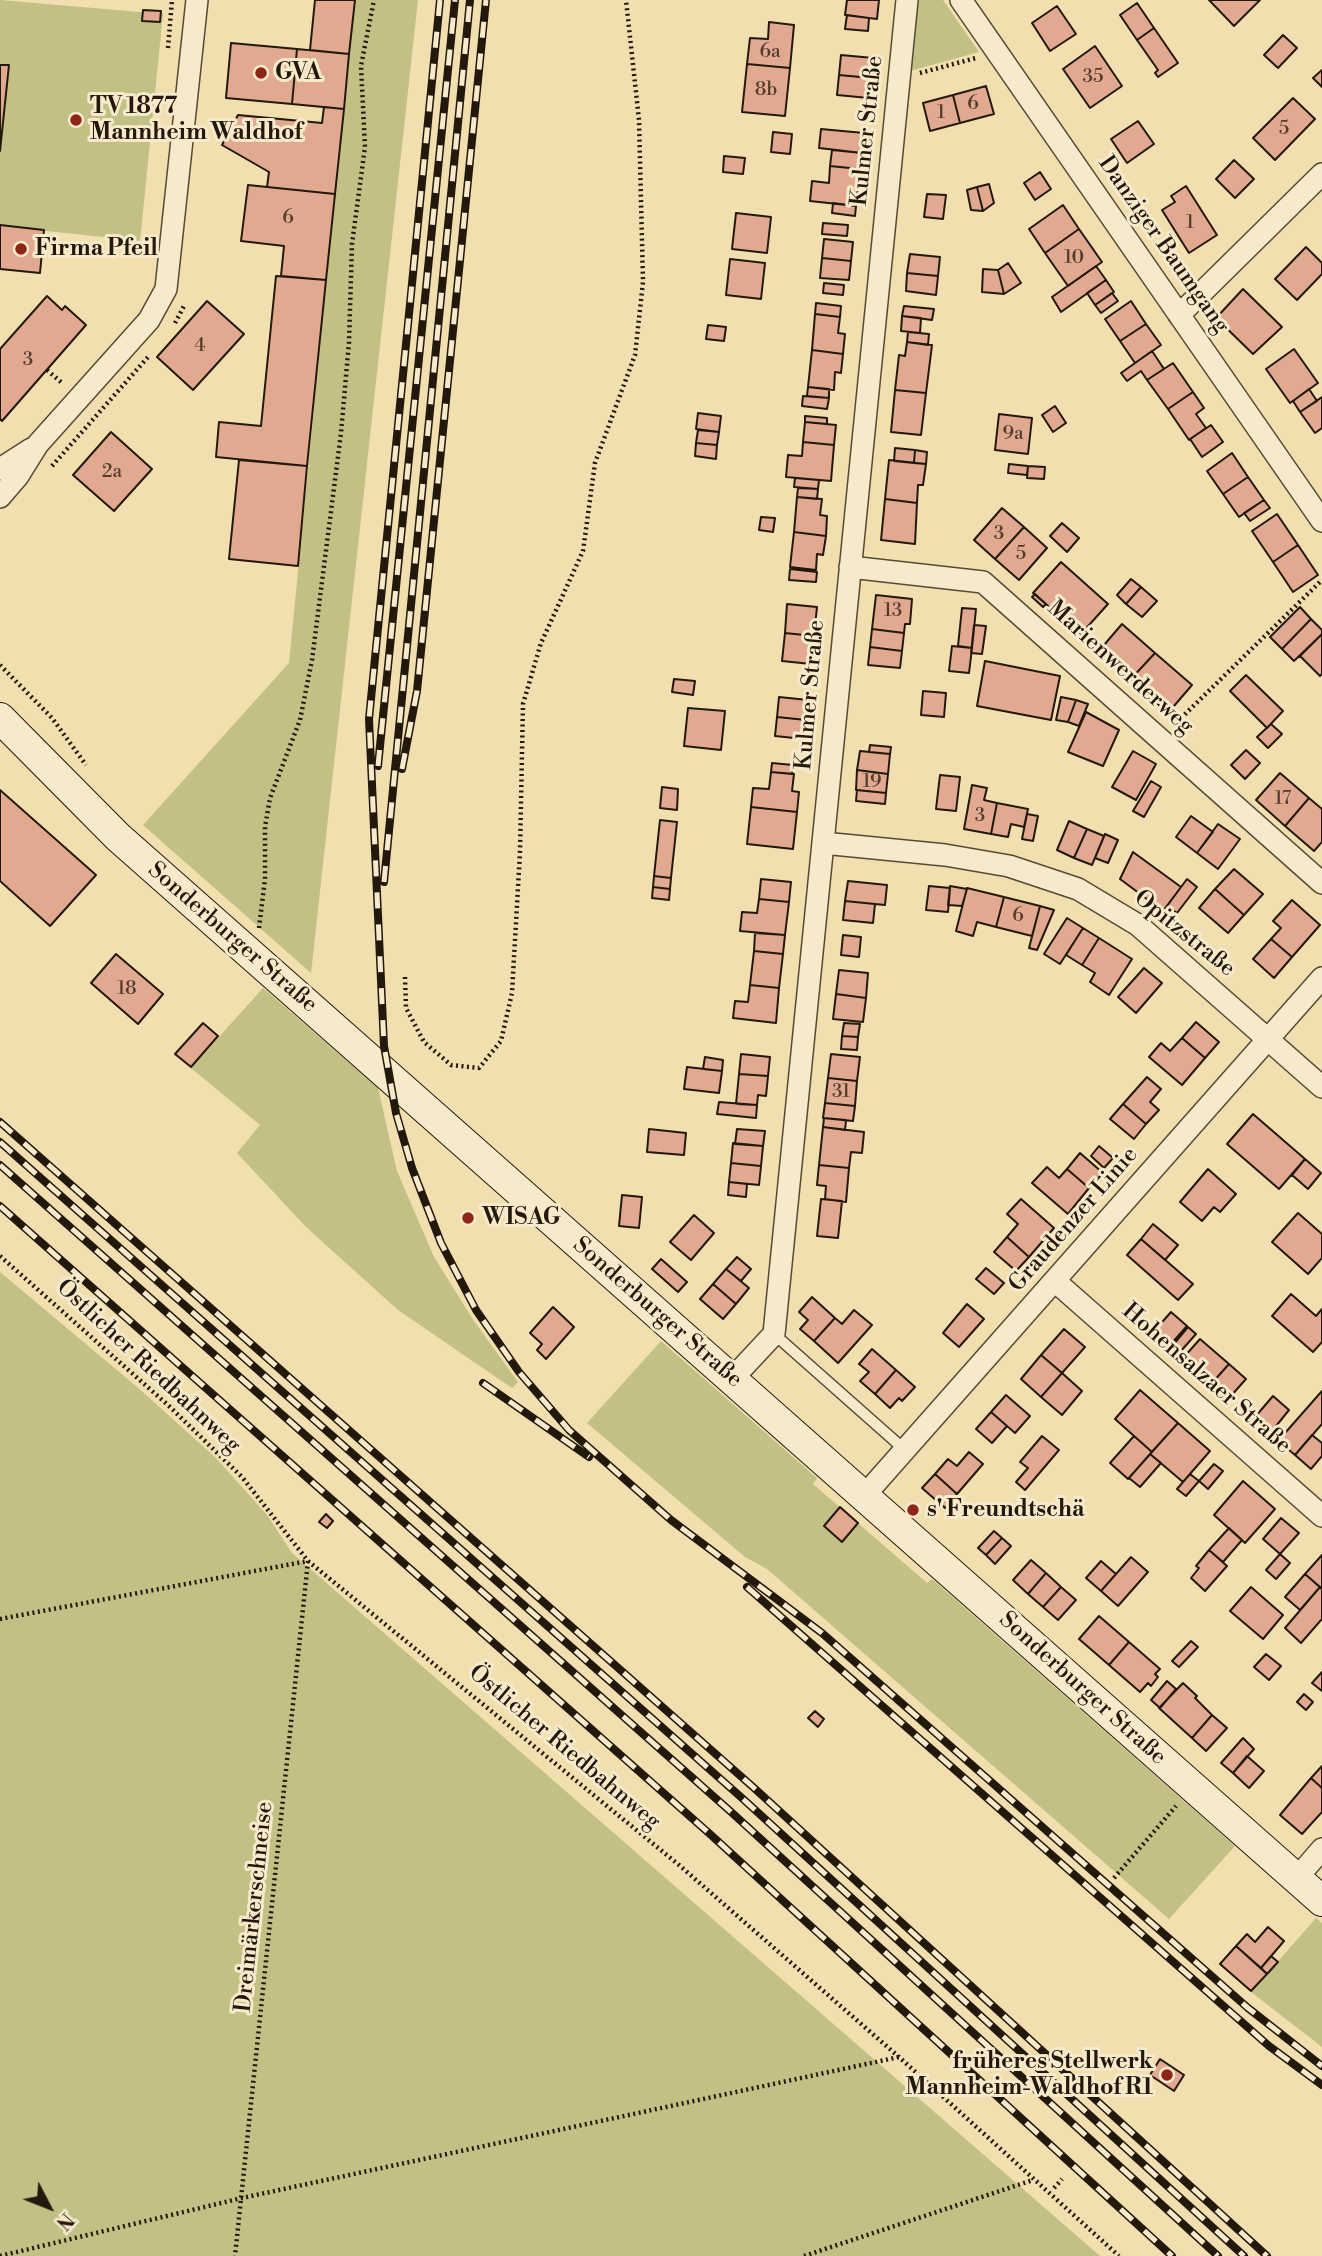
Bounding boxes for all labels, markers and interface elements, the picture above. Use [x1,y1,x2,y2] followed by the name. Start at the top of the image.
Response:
[759,41,781,63] house number: 6a
[846,55,890,207] street label: Kulmer Straße
[275,59,321,87] place label: GVA
[253,65,269,81] marker: GVA
[1083,66,1103,88] house number: 35
[755,79,777,101] house number: 8b
[90,93,302,147] place label: TV 1877 Mannheim Waldhof
[967,93,979,115] house number: 6
[937,102,945,124] house number: 1
[68,112,84,128] marker: TV 1877 Mannheim Waldhof
[1279,118,1289,140] house number: 5
[1091,151,1235,339] street label: Danziger Baumgang
[282,207,294,229] house number: 6
[1186,212,1194,234] house number: 1
[35,235,158,263] place label: Firma Pfeil
[13,241,29,257] marker: Firma Pfeil
[1064,247,1084,269] house number: 10
[194,335,206,357] house number: 4
[23,349,33,371] house number: 3
[1002,423,1024,445] house number: 9a
[102,461,122,483] house number: 2a
[994,523,1004,545] house number: 3
[1016,543,1026,565] house number: 5
[1041,595,1199,741] street label: Marienwerderweg
[884,600,902,622] house number: 13
[791,619,831,771] street label: Kulmer Straße
[862,771,882,793] house number: 19
[1275,788,1291,810] house number: 17
[975,805,985,827] house number: 3
[142,857,322,1019] street label: Sonderburger Straße
[1128,885,1240,983] street label: Opitzstraße
[1012,905,1024,927] house number: 6
[117,978,137,1000] house number: 18
[832,1081,850,1103] house number: 31
[1004,1142,1144,1298] street label: Graudenzer Linie
[482,1204,561,1232] place label: WISAG
[460,1210,476,1226] marker: WISAG
[567,1232,747,1394] street label: Sonderburger Straße
[50,1274,246,1460] street label: Östlicher Riedbahnweg
[1116,1298,1296,1460] street label: Hohensalzaer Straße
[927,1496,1084,1524] place label: s' Freundtschä
[905,1502,921,1518] marker: s' Freundtschä
[993,1607,1171,1771] street label: Sonderburger Straße
[462,1660,666,1836] street label: Östlicher Riedbahnweg
[230,1800,280,2014] street label: Dreimärkerschneise
[905,2048,1153,2102] place label: früheres Stellwerk Mannheim-Waldhof R1
[1159,2067,1175,2083] marker: früheres Stellwerk Mannheim-Waldhof R1
[14,2172,84,2242] north arrow
[51,2207,79,2235] text: N

